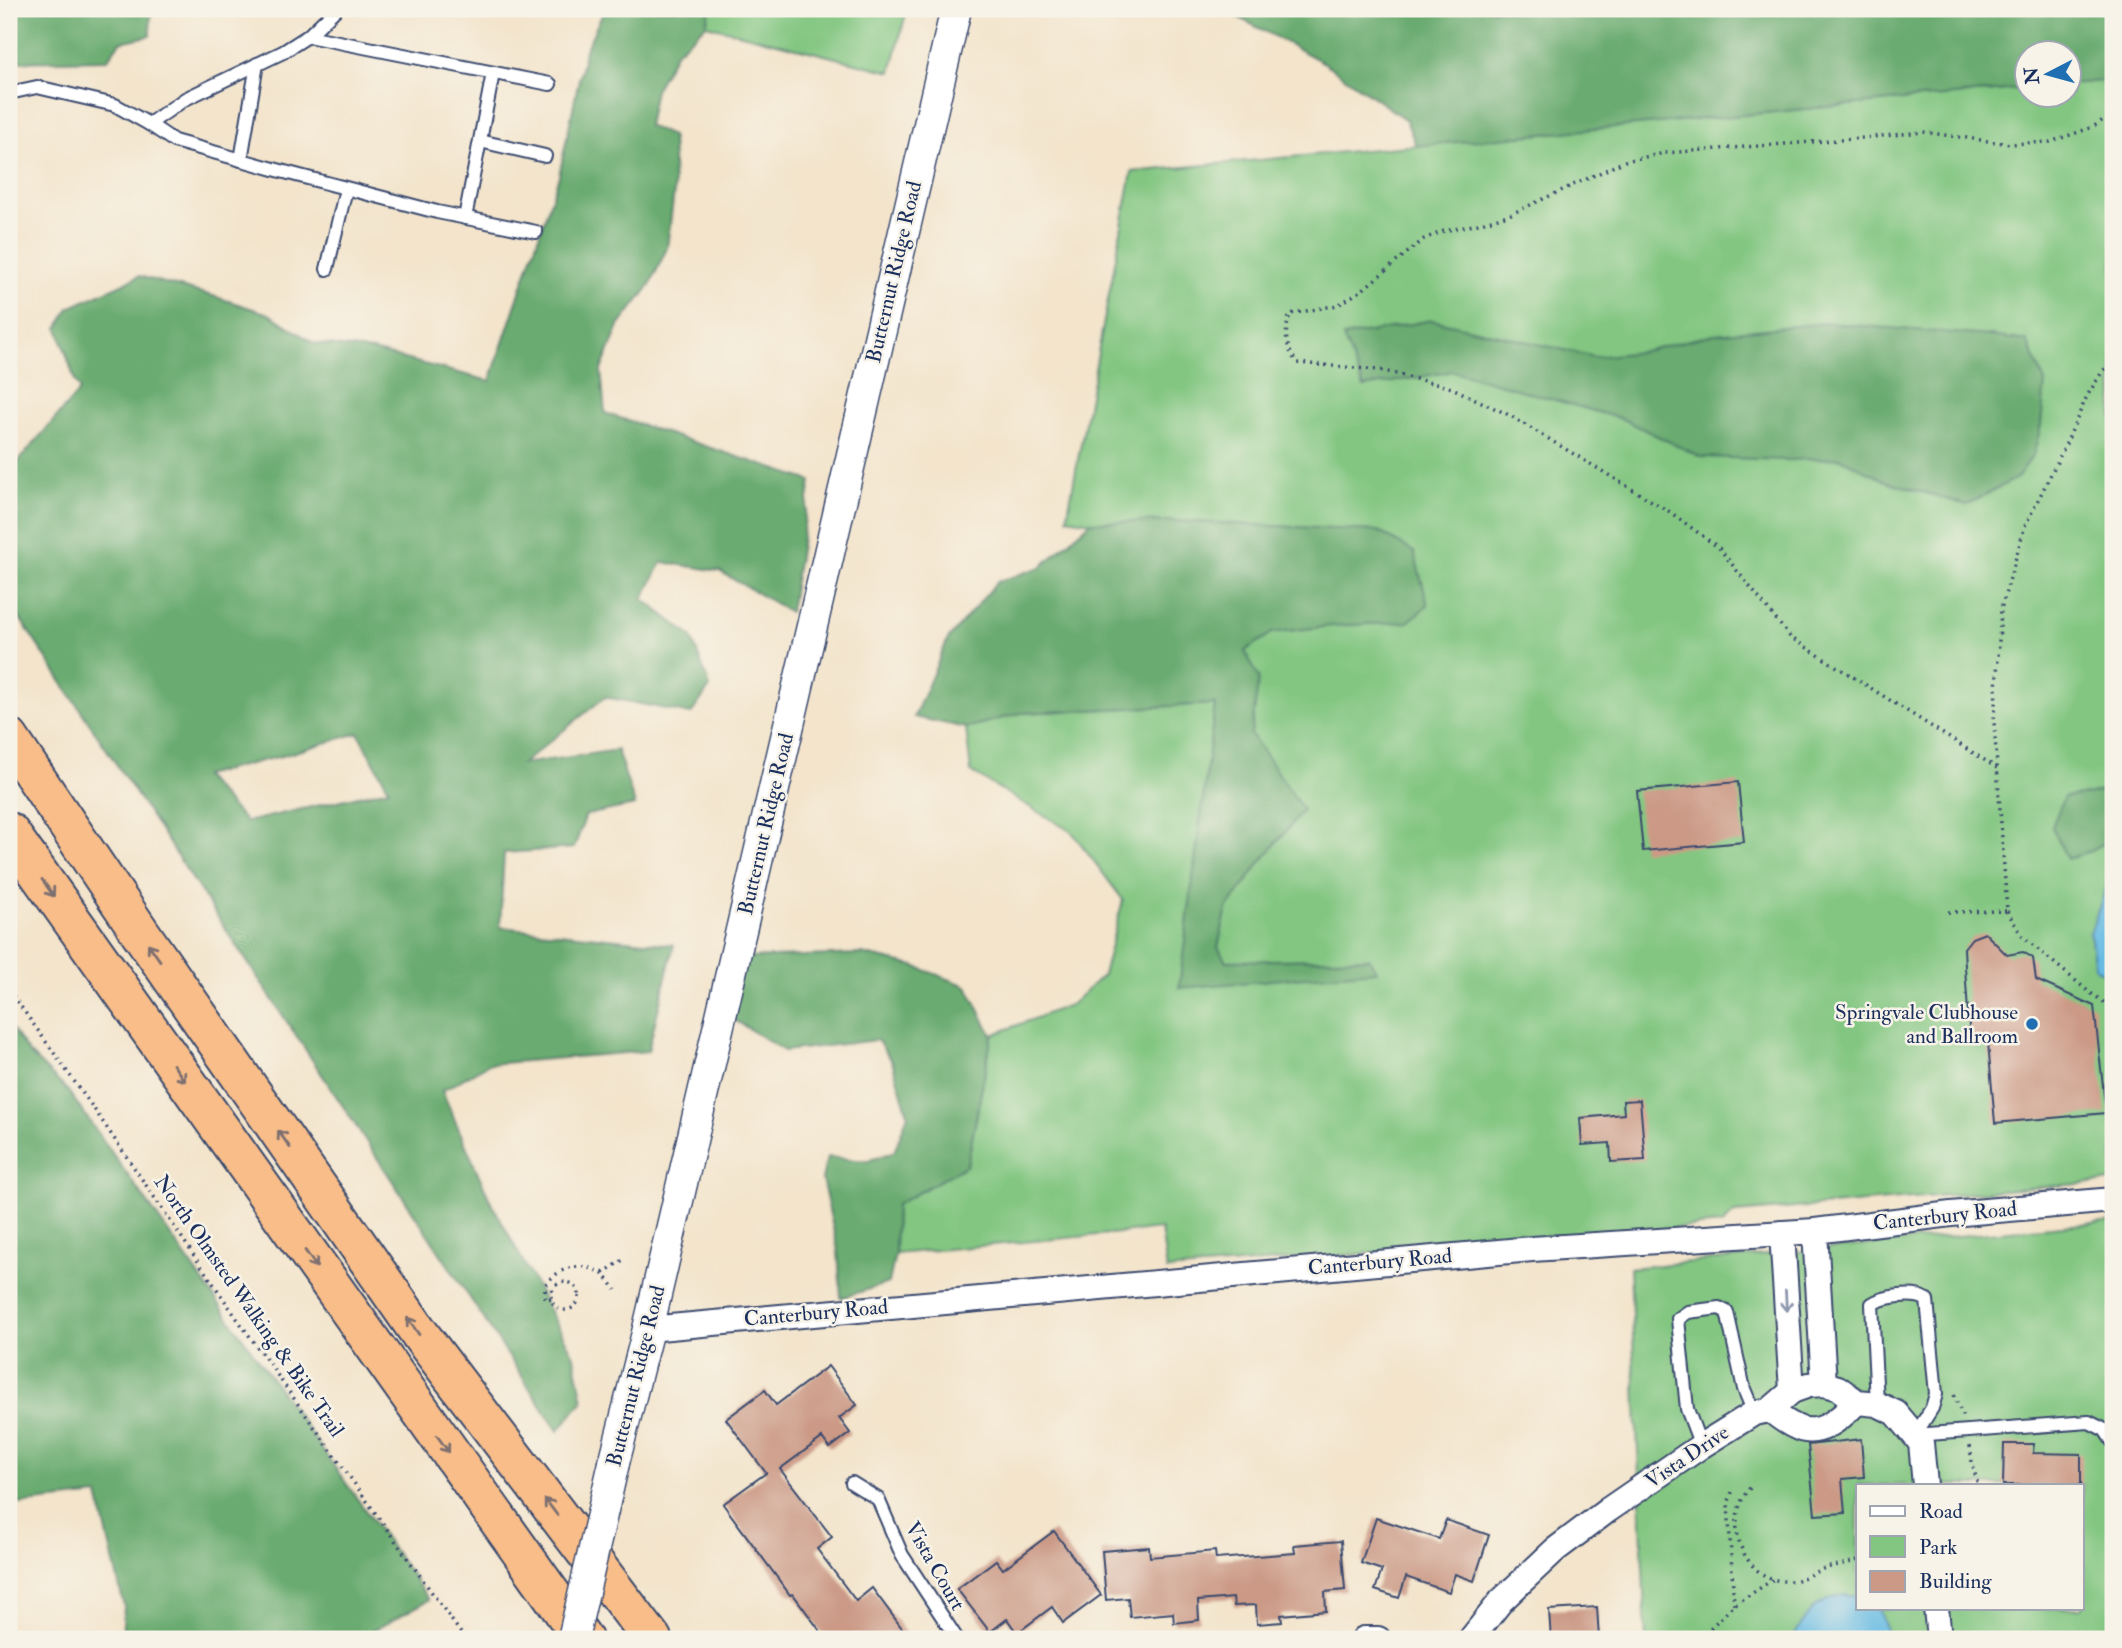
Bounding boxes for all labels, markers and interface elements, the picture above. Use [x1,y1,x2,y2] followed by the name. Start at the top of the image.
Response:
[2014,38,2084,108] north arrow
[2019,65,2045,86] text: N
[860,178,928,366] street label: Butternut Ridge Road
[732,730,800,918] street label: Butternut Ridge Road
[41,878,55,897] one-way arrow
[147,943,161,962] one-way arrow
[1835,999,2018,1050] place label: Springvale Clubhouse and Ballroom
[2024,1016,2040,1032] marker: Springvale Clubhouse and Ballroom
[171,1064,186,1083] one-way arrow
[277,1130,291,1149] one-way arrow
[148,1169,351,1443] street label: North Olmsted Walking & Bike Trail
[1872,1195,2019,1237] street label: Canterbury Road
[1307,1242,1454,1282] street label: Canterbury Road
[304,1249,318,1268] one-way arrow
[600,1282,672,1469] street label: Butternut Ridge Road
[1780,1289,1793,1312] one-way arrow
[743,1293,890,1333] street label: Canterbury Road
[406,1317,420,1336] one-way arrow
[1640,1419,1734,1495] street label: Vista Drive
[436,1434,450,1453] one-way arrow
[1856,1484,2084,1610] legend
[543,1498,558,1517] one-way arrow
[1919,1498,1964,1525] text: Road
[899,1517,971,1616] street label: Vista Court
[1919,1534,1957,1561] text: Park
[1919,1568,1992,1595] text: Building

